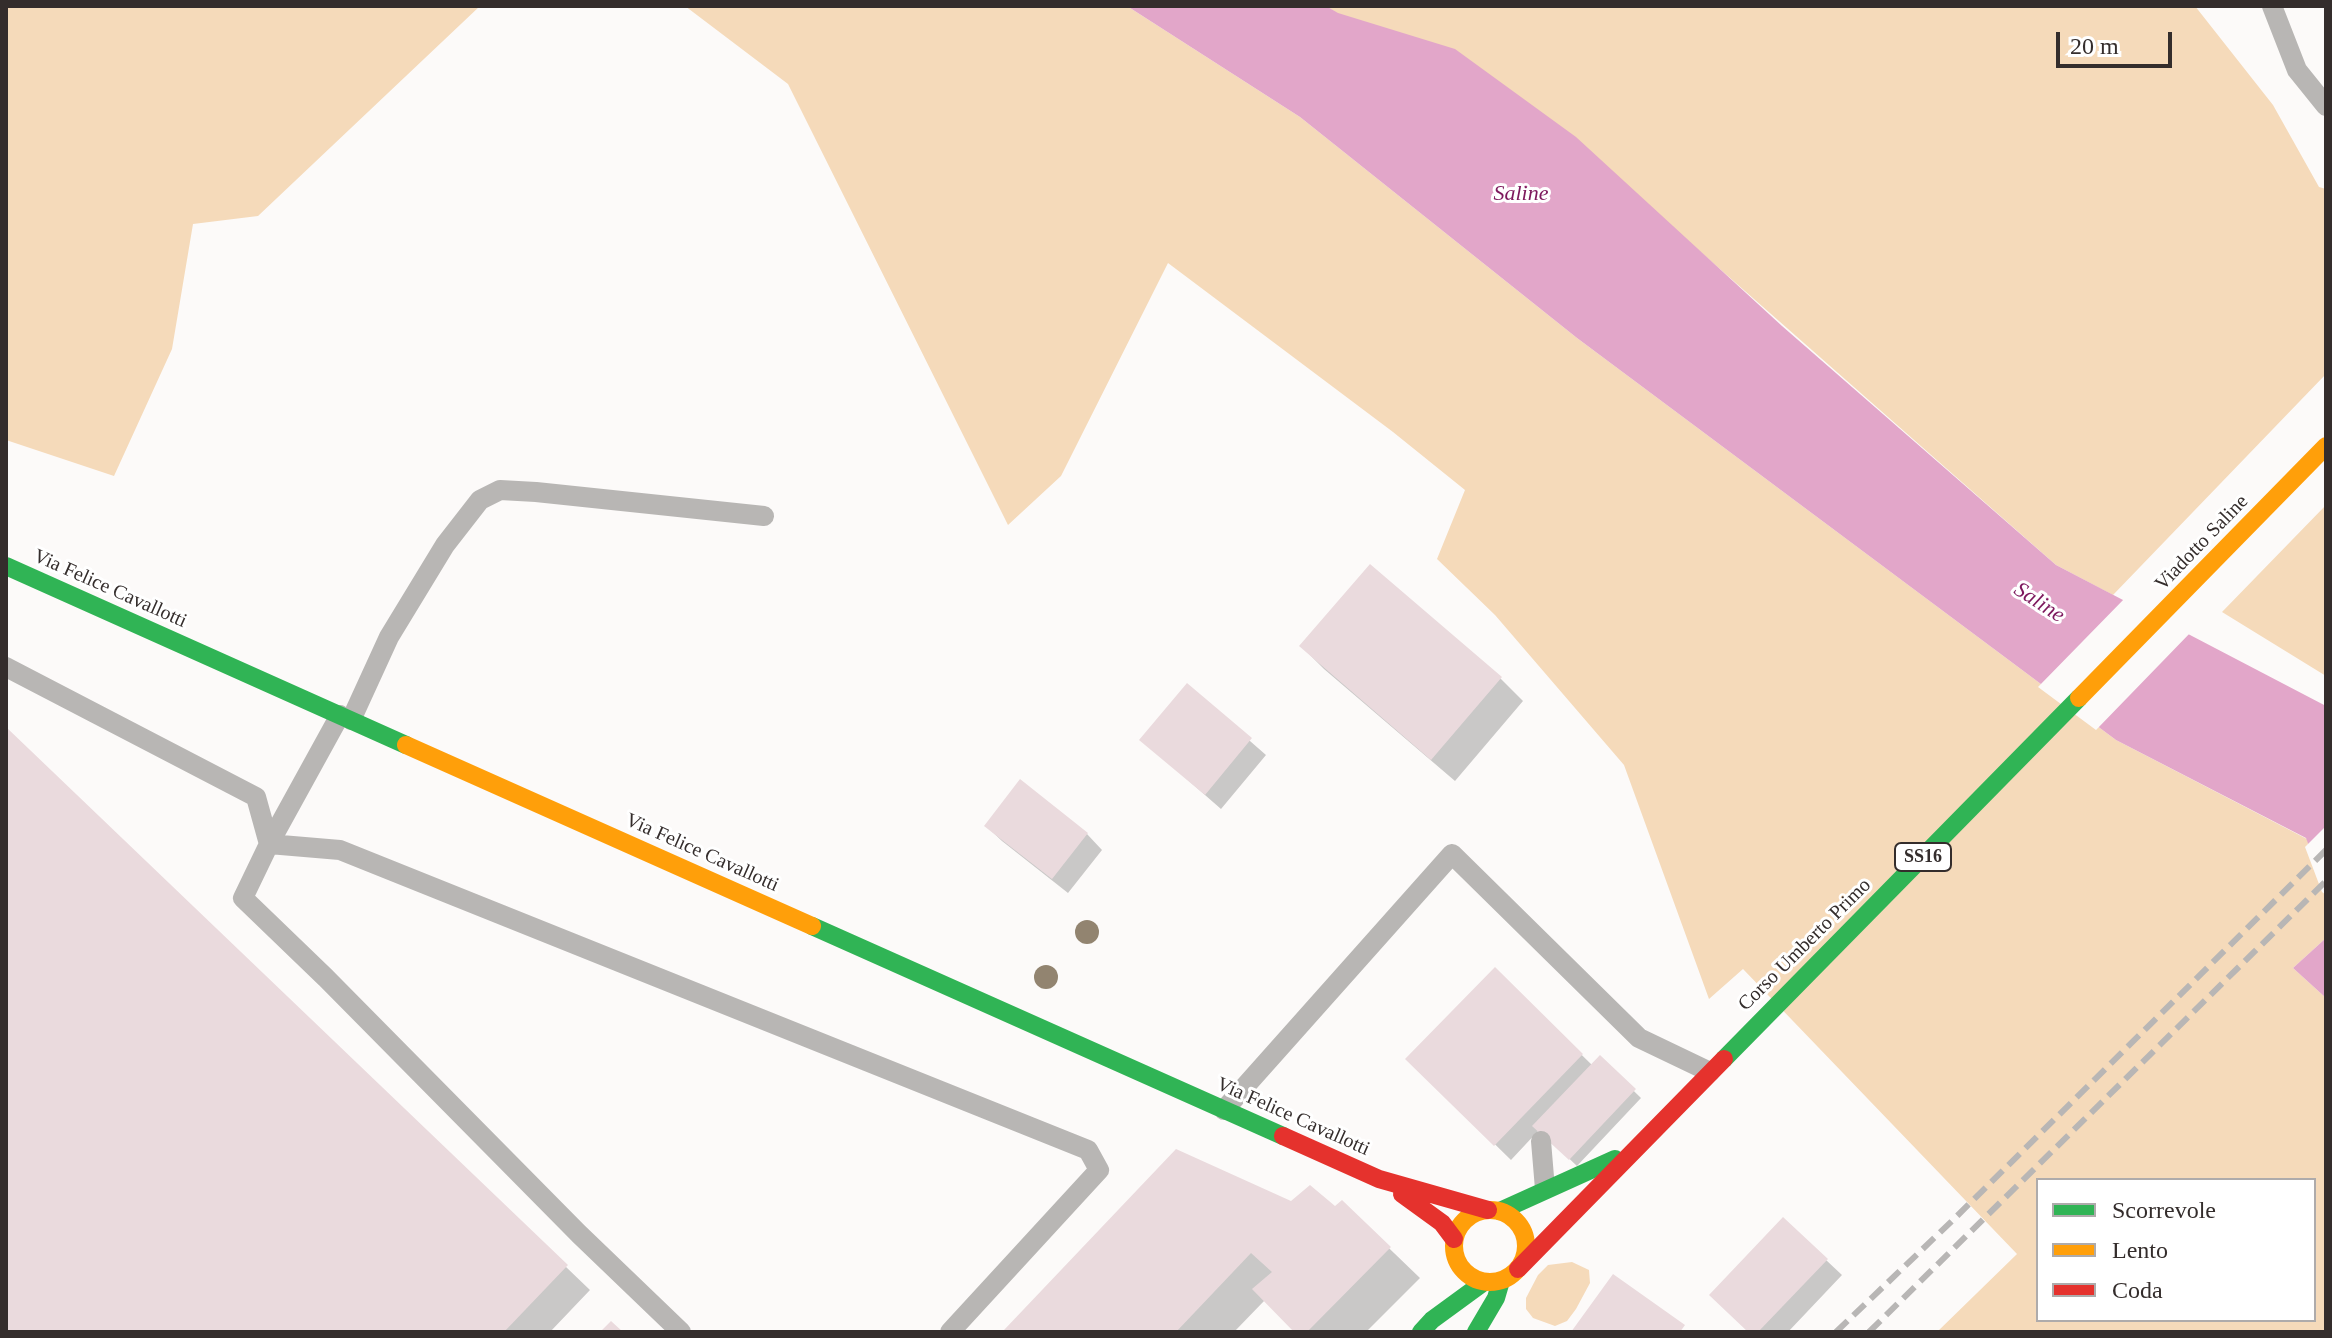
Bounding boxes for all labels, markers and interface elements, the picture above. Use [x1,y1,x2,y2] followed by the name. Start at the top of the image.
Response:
[2060,16,2176,66] scale bar
[2070,33,2119,59] text: 20 m
[1494,181,1548,207] water label: Saline
[2150,490,2254,596] street label: Viadotto Saline
[30,544,190,634] street label: Via Felice Cavallotti
[2009,577,2069,629] water label: Saline
[622,808,782,898] street label: Via Felice Cavallotti
[1895,843,1951,871] road number: SS16
[1734,874,1876,1016] street label: Corso Umberto Primo
[1213,1072,1373,1162] street label: Via Felice Cavallotti
[2036,1178,2316,1322] legend
[2112,1197,2216,1223] text: Scorrevole
[2112,1237,2168,1263] text: Lento
[2112,1277,2163,1303] text: Coda

